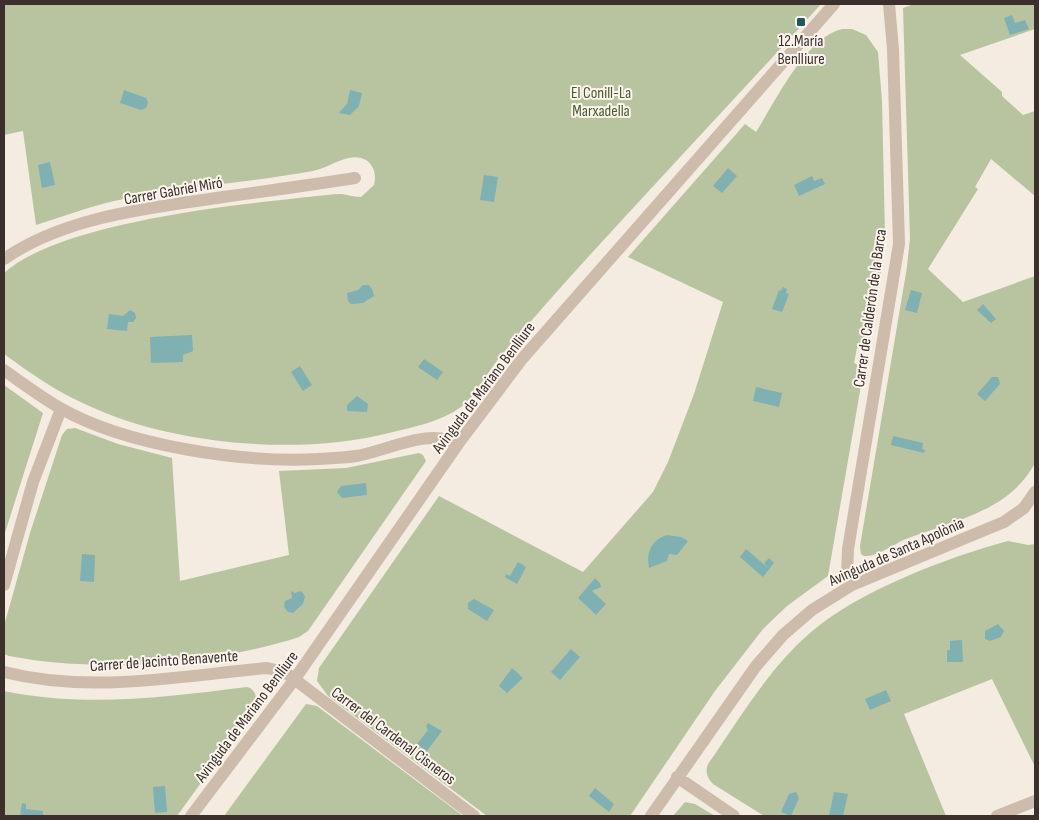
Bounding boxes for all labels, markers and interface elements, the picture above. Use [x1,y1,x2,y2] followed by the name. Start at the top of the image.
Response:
[795,16,807,28] marker: 12.María Benlliure
[777,32,825,69] place label: 12.María Benlliure
[571,84,631,121] park label: El Conill-La Marxadella
[122,173,224,210] street label: Carrer Gabriel Miró
[850,228,891,388] street label: Carrer de Calderón de la Barca
[428,319,540,458] street label: Avinguda de Mariano Benlliure
[825,514,967,591] street label: Avinguda de Santa Apolònia
[89,647,239,676] street label: Carrer de Jacinto Benavente
[191,648,303,787] street label: Avinguda de Mariano Benlliure
[327,683,459,789] street label: Carrer del Cardenal Cisneros

